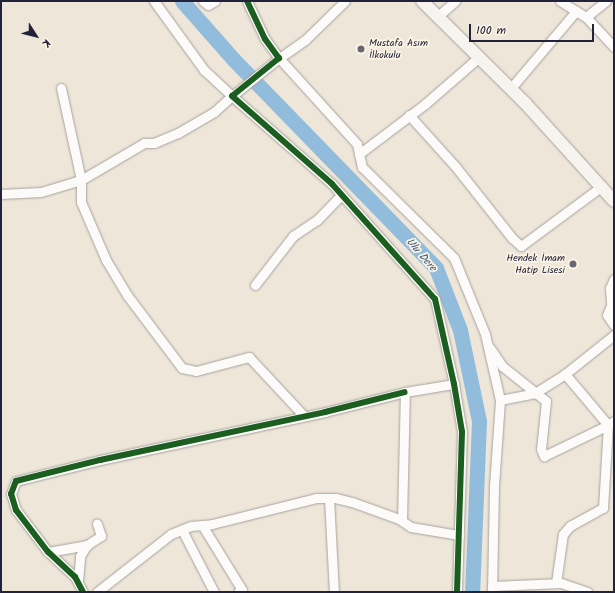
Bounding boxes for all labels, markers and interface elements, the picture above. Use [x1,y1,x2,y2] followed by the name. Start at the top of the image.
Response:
[16,16,56,56] north arrow
[471,16,596,42] scale bar
[476,21,506,40] text: 100 m
[36,35,55,51] text: K
[369,37,428,60] place label: Mustafa Asım İlkokulu
[356,44,366,54] marker: Mustafa Asım İlkokulu
[403,236,439,274] water label: Ulu Dere
[507,252,565,276] place label: Hendek İmam Hatip Lisesi
[568,259,578,269] marker: Hendek İmam Hatip Lisesi

